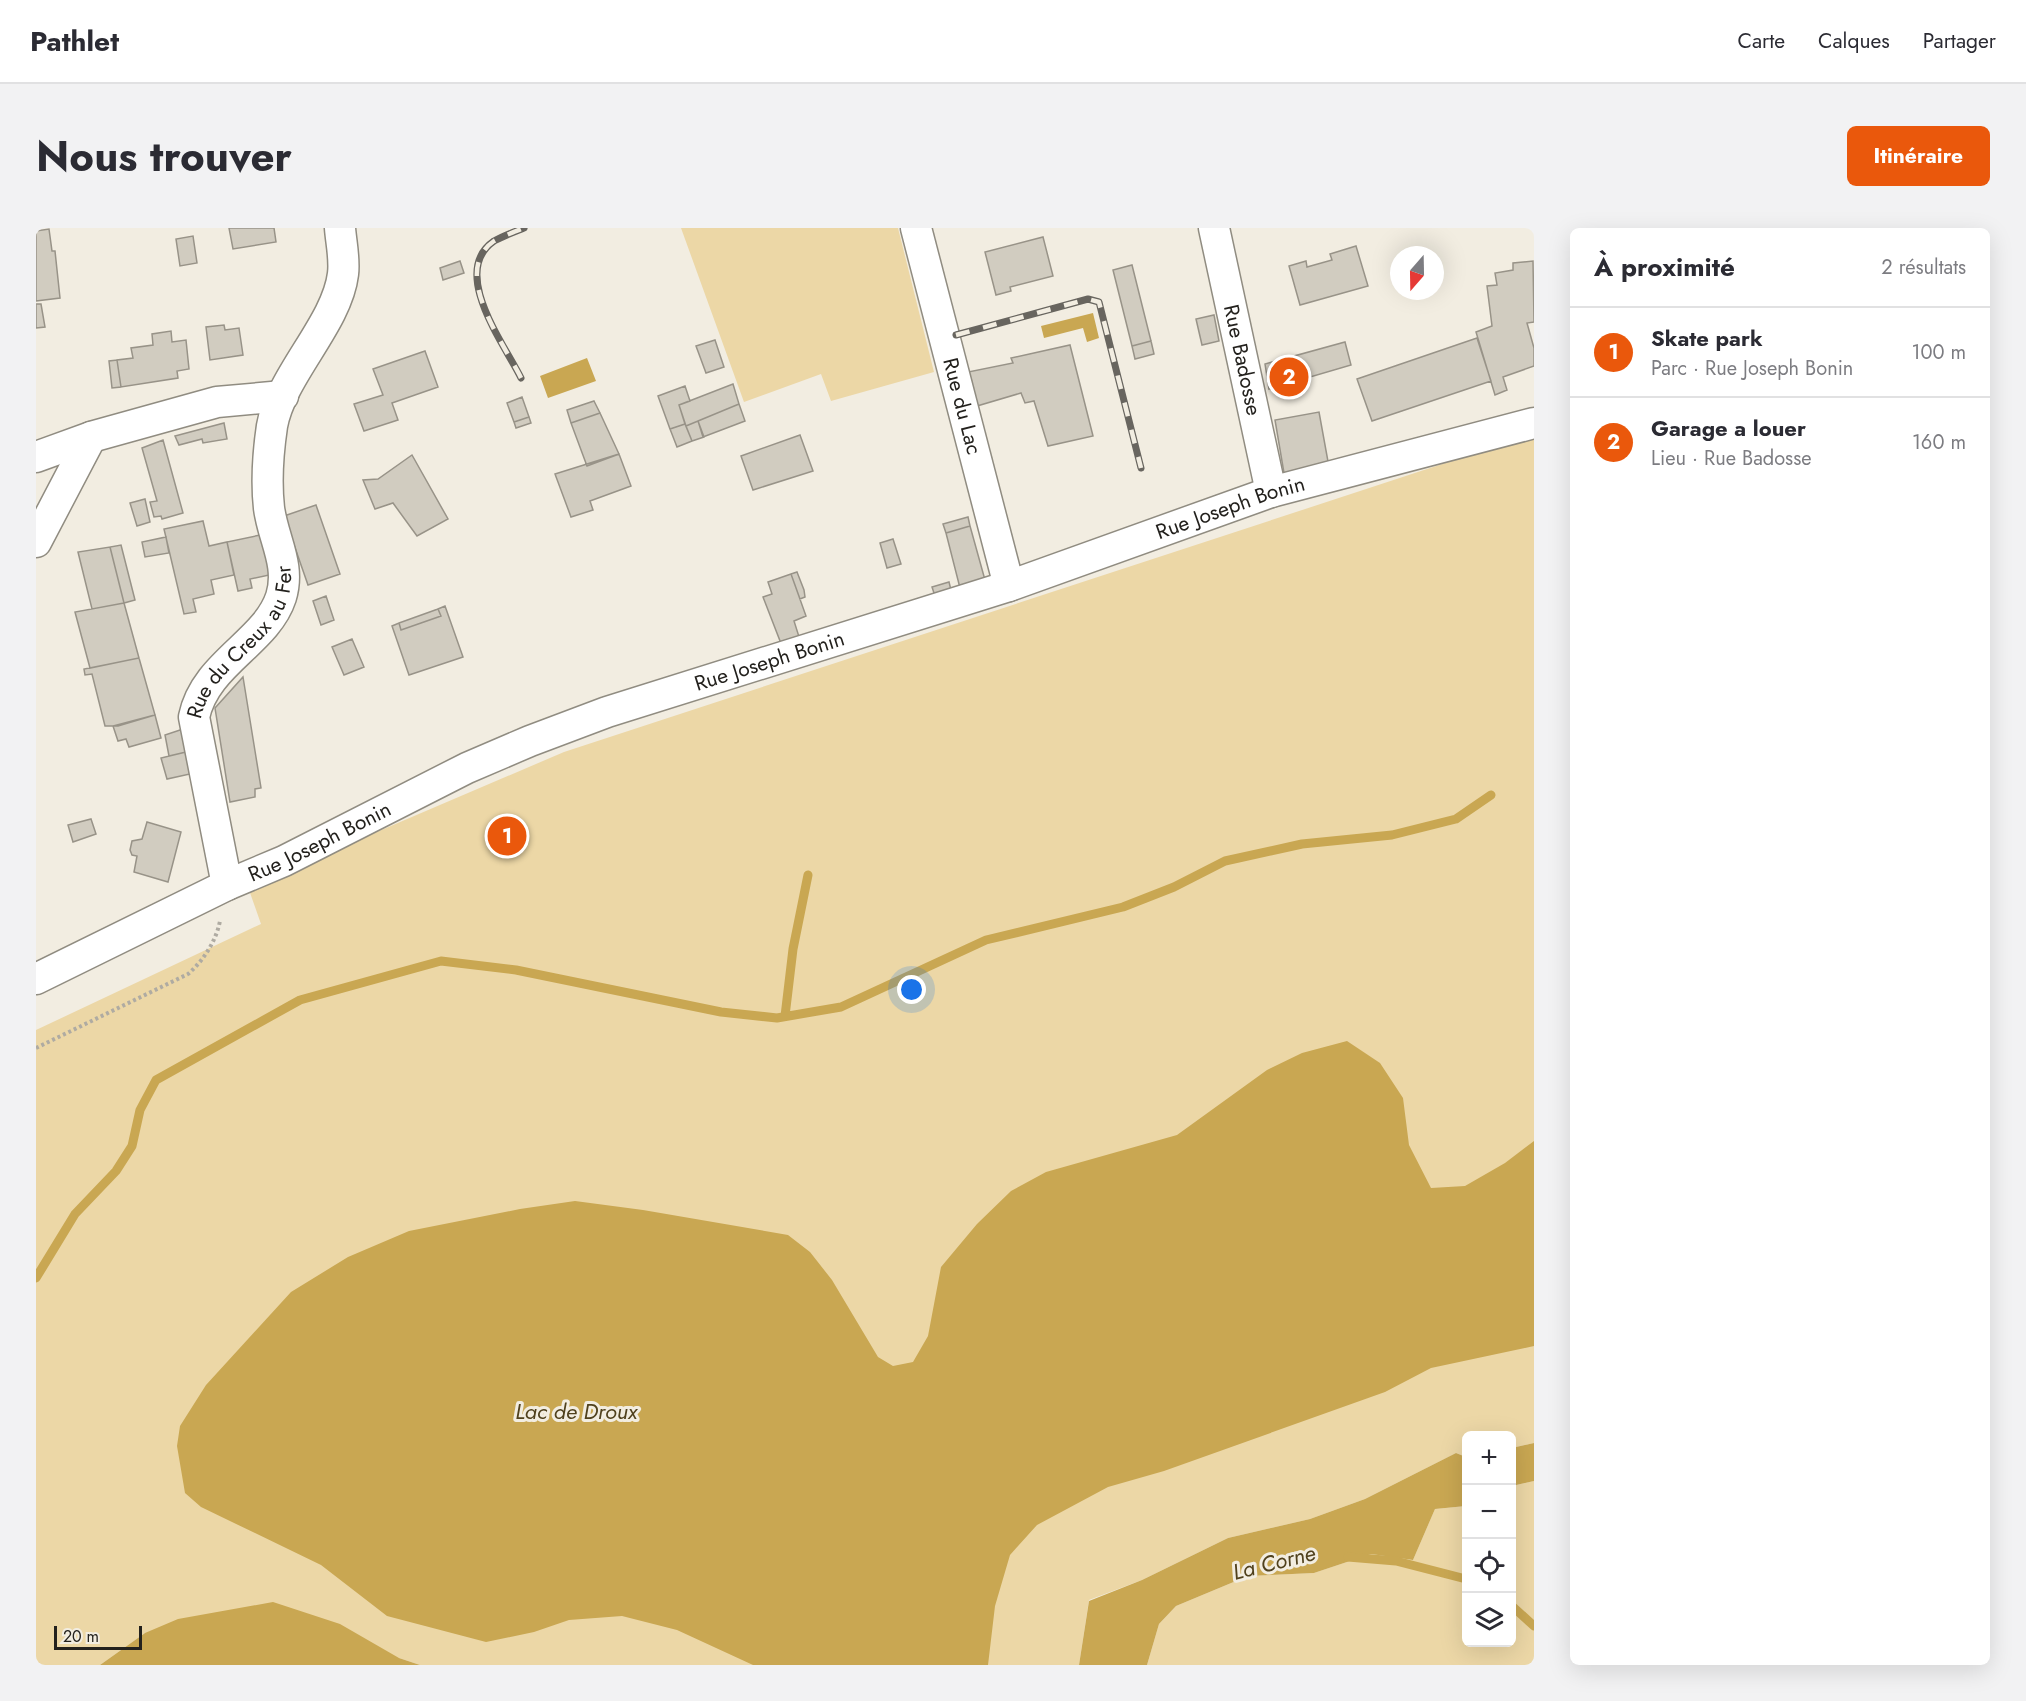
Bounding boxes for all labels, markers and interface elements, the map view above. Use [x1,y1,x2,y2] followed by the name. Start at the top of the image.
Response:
[30,21,119,62] text: Pathlet
[1738,26,1785,56] text: Carte
[1818,26,1890,56] text: Calques
[1923,26,1996,56] text: Partager
[36,126,292,187] text: Nous trouver
[1847,126,1990,186] button: Itinéraire
[1390,246,1444,300] north arrow
[1594,248,1735,286] text: À proximité
[1881,253,1966,282] text: 2 résultats
[1216,302,1269,419] street label: Rue Badosse
[1651,322,1763,354] text: Skate park
[1608,338,1619,367] text: 1
[1911,338,1966,367] text: 100 m
[935,354,989,458] street label: Rue du Lac
[1270,354,1308,400] pin: 2
[1651,354,1853,383] text: Parc · Rue Joseph Bonin
[1651,412,1806,444] text: Garage a louer
[1607,428,1620,457] text: 2
[1912,428,1966,457] text: 160 m
[1651,444,1812,473] text: Lieu · Rue Badosse
[1152,469,1308,547] street label: Rue Joseph Bonin
[179,563,299,721] street label: Rue du Creux au Fer
[691,623,848,699] street label: Rue Joseph Bonin
[244,794,396,889] street label: Rue Joseph Bonin
[488,814,526,858] pin: 1
[897,975,926,1004] your location
[515,1395,639,1427] water label: Lac de Droux
[1462,1431,1516,1647] map controls
[1462,1431,1516,1485] button: +
[1462,1485,1516,1539] button: −
[1229,1536,1319,1588] water label: La Corne
[1462,1539,1516,1593] button: locate
[1462,1593,1516,1647] button: layers
[54,1623,142,1650] scale bar
[63,1625,99,1648] text: 20 m

